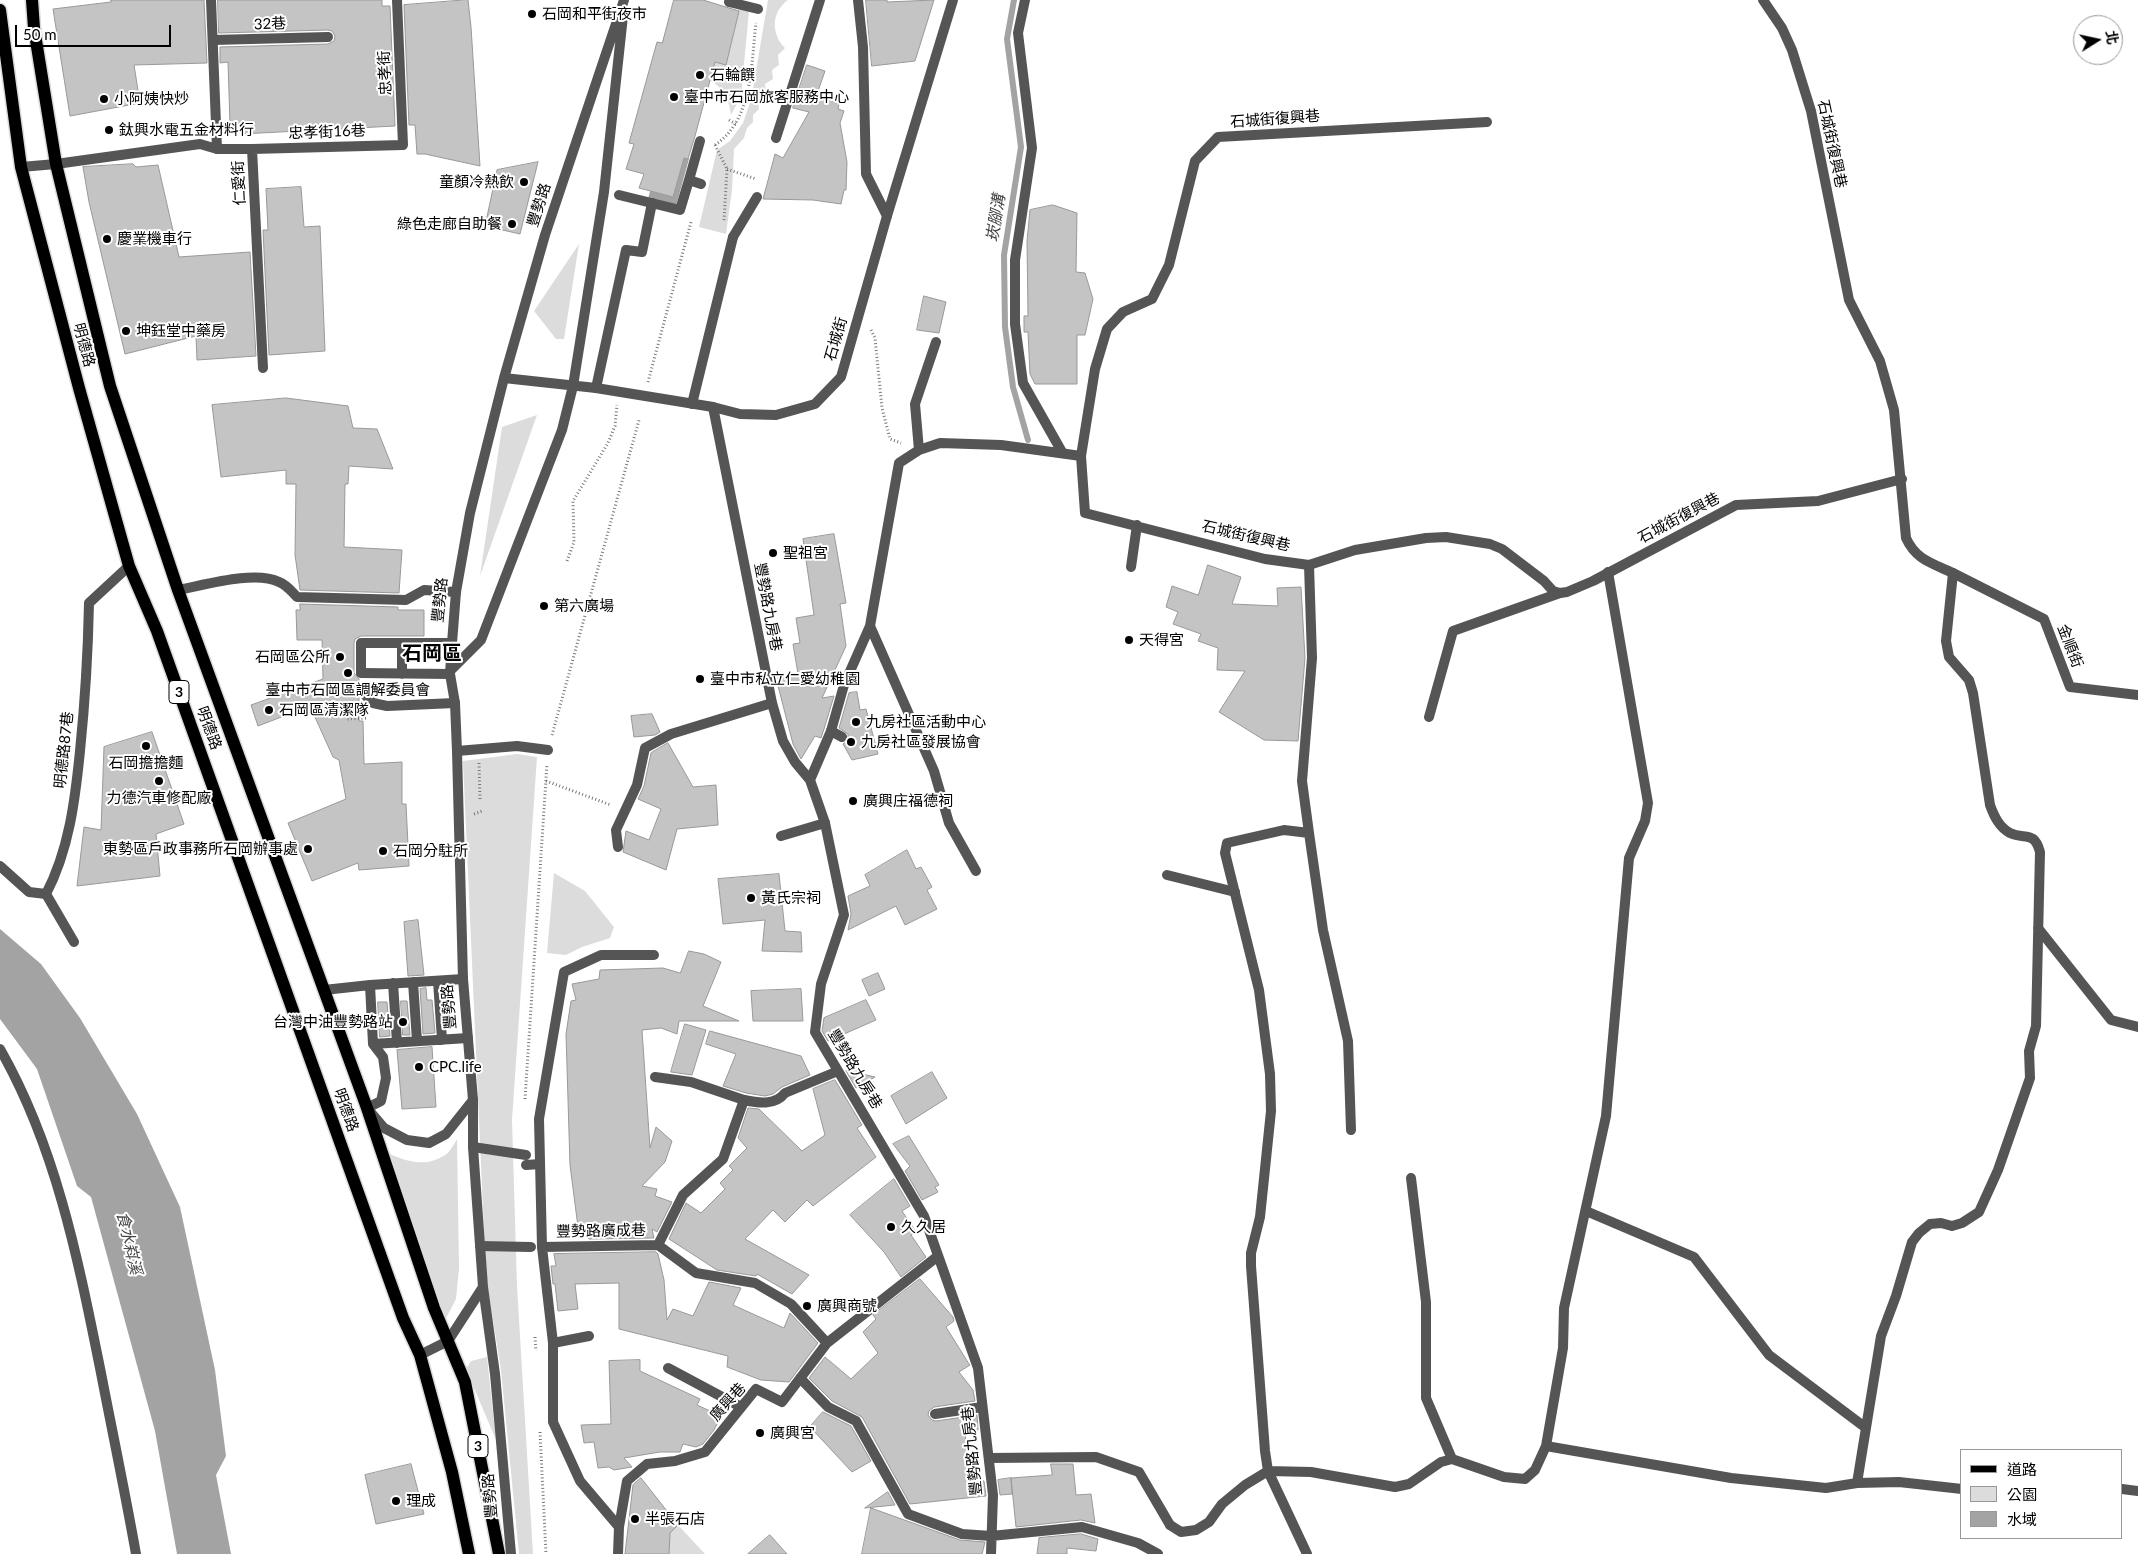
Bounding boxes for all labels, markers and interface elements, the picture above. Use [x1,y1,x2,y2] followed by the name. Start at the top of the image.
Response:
[542,5,647,23] place label: 石岡和平街夜市
[526,8,538,20] marker: 石岡和平街夜市
[253,14,287,34] street label: 32巷
[18,15,174,47] scale bar
[2073,15,2123,65] north arrow
[23,25,57,43] text: 50 m
[2103,29,2122,46] text: 北
[375,50,395,96] street label: 忠孝街
[710,66,755,84] place label: 石輪饌
[694,69,706,81] marker: 石輪饌
[684,88,849,106] place label: 臺中市石岡旅客服務中心
[114,90,189,108] place label: 小阿姨快炒
[668,91,680,103] marker: 臺中市石岡旅客服務中心
[98,93,110,105] marker: 小阿姨快炒
[1814,98,1850,190] street label: 石城街復興巷
[1229,107,1321,131] street label: 石城街復興巷
[119,121,254,139] place label: 鈦興水電五金材料行
[288,122,366,142] street label: 忠孝街16巷
[103,124,115,136] marker: 鈦興水電五金材料行
[229,160,249,206] street label: 仁愛街
[439,173,514,191] place label: 童顏冷熱飲
[518,176,530,188] marker: 童顏冷熱飲
[523,181,555,229] street label: 豐勢路
[983,193,1009,243] water label: 崁腳溝
[397,215,502,233] place label: 綠色走廊自助餐
[506,218,518,230] marker: 綠色走廊自助餐
[117,230,192,248] place label: 慶業機車行
[101,233,113,245] marker: 慶業機車行
[821,315,851,363] street label: 石城街
[69,321,99,369] street label: 明德路
[136,322,226,340] place label: 坤鈺堂中藥房
[120,325,132,337] marker: 坤鈺堂中藥房
[1635,489,1723,547] street label: 石城街復興巷
[1200,517,1292,555] street label: 石城街復興巷
[783,544,828,562] place label: 聖祖宮
[767,547,779,559] marker: 聖祖宮
[751,561,785,653] street label: 豐勢路九房巷
[429,577,451,623] street label: 豐勢路
[554,597,614,615] place label: 第六廣場
[538,600,550,612] marker: 第六廣場
[2054,622,2086,670] street label: 金順街
[1139,631,1184,649] place label: 天得宮
[1123,634,1135,646] marker: 天得宮
[402,642,462,666] district label: 石岡區
[255,648,330,666] place label: 石岡區公所
[334,651,346,663] marker: 石岡區公所
[342,667,354,679] marker: 臺中市石岡區調解委員會
[710,670,860,688] place label: 臺中市私立仁愛幼稚園
[694,673,706,685] marker: 臺中市私立仁愛幼稚園
[169,680,189,704] road number: 3
[266,681,430,699] place label: 臺中市石岡區調解委員會
[279,701,369,719] place label: 石岡區清潔隊
[193,704,225,752] street label: 明德路
[263,704,275,716] marker: 石岡區清潔隊
[51,711,77,789] street label: 明德路87巷
[866,713,986,731] place label: 九房社區活動中心
[850,716,862,728] marker: 九房社區活動中心
[861,733,981,751] place label: 九房社區發展協會
[845,736,857,748] marker: 九房社區發展協會
[140,740,152,752] marker: 石岡擔擔麵
[109,754,183,772] place label: 石岡擔擔麵
[153,775,165,787] marker: 力德汽車修配廠
[107,789,211,807] place label: 力德汽車修配廠
[863,792,953,810] place label: 廣興庄福德祠
[847,795,859,807] marker: 廣興庄福德祠
[103,840,298,858] place label: 東勢區戶政事務所石岡辦事處
[393,842,468,860] place label: 石岡分駐所
[302,843,314,855] marker: 東勢區戶政事務所石岡辦事處
[377,845,389,857] marker: 石岡分駐所
[761,889,821,907] place label: 黃氏宗祠
[745,892,757,904] marker: 黃氏宗祠
[438,984,460,1030] street label: 豐勢路
[273,1013,393,1031] place label: 台灣中油豐勢路站
[397,1016,409,1028] marker: 台灣中油豐勢路站
[824,1026,886,1112] street label: 豐勢路九房巷
[429,1058,482,1076] place label: CPC.life
[413,1061,425,1073] marker: CPC.life
[330,1086,362,1134] street label: 明德路
[112,1210,146,1276] water label: 食水嵙溪
[901,1218,946,1236] place label: 久久居
[556,1221,646,1241] street label: 豐勢路廣成巷
[885,1221,897,1233] marker: 久久居
[817,1297,877,1315] place label: 廣興商號
[801,1300,813,1312] marker: 廣興商號
[706,1379,750,1425] street label: 廣興巷
[958,1405,986,1497] street label: 豐勢路九房巷
[770,1424,815,1442] place label: 廣興宮
[754,1427,766,1439] marker: 廣興宮
[468,1434,488,1458] road number: 3
[1960,1449,2123,1539] legend
[2007,1460,2037,1478] text: 道路
[479,1473,501,1519] street label: 豐勢路
[2007,1485,2037,1503] text: 公園
[406,1492,436,1510] place label: 理成
[390,1495,402,1507] marker: 理成
[645,1510,705,1528] place label: 半張石店
[2007,1510,2037,1528] text: 水域
[629,1513,641,1525] marker: 半張石店

